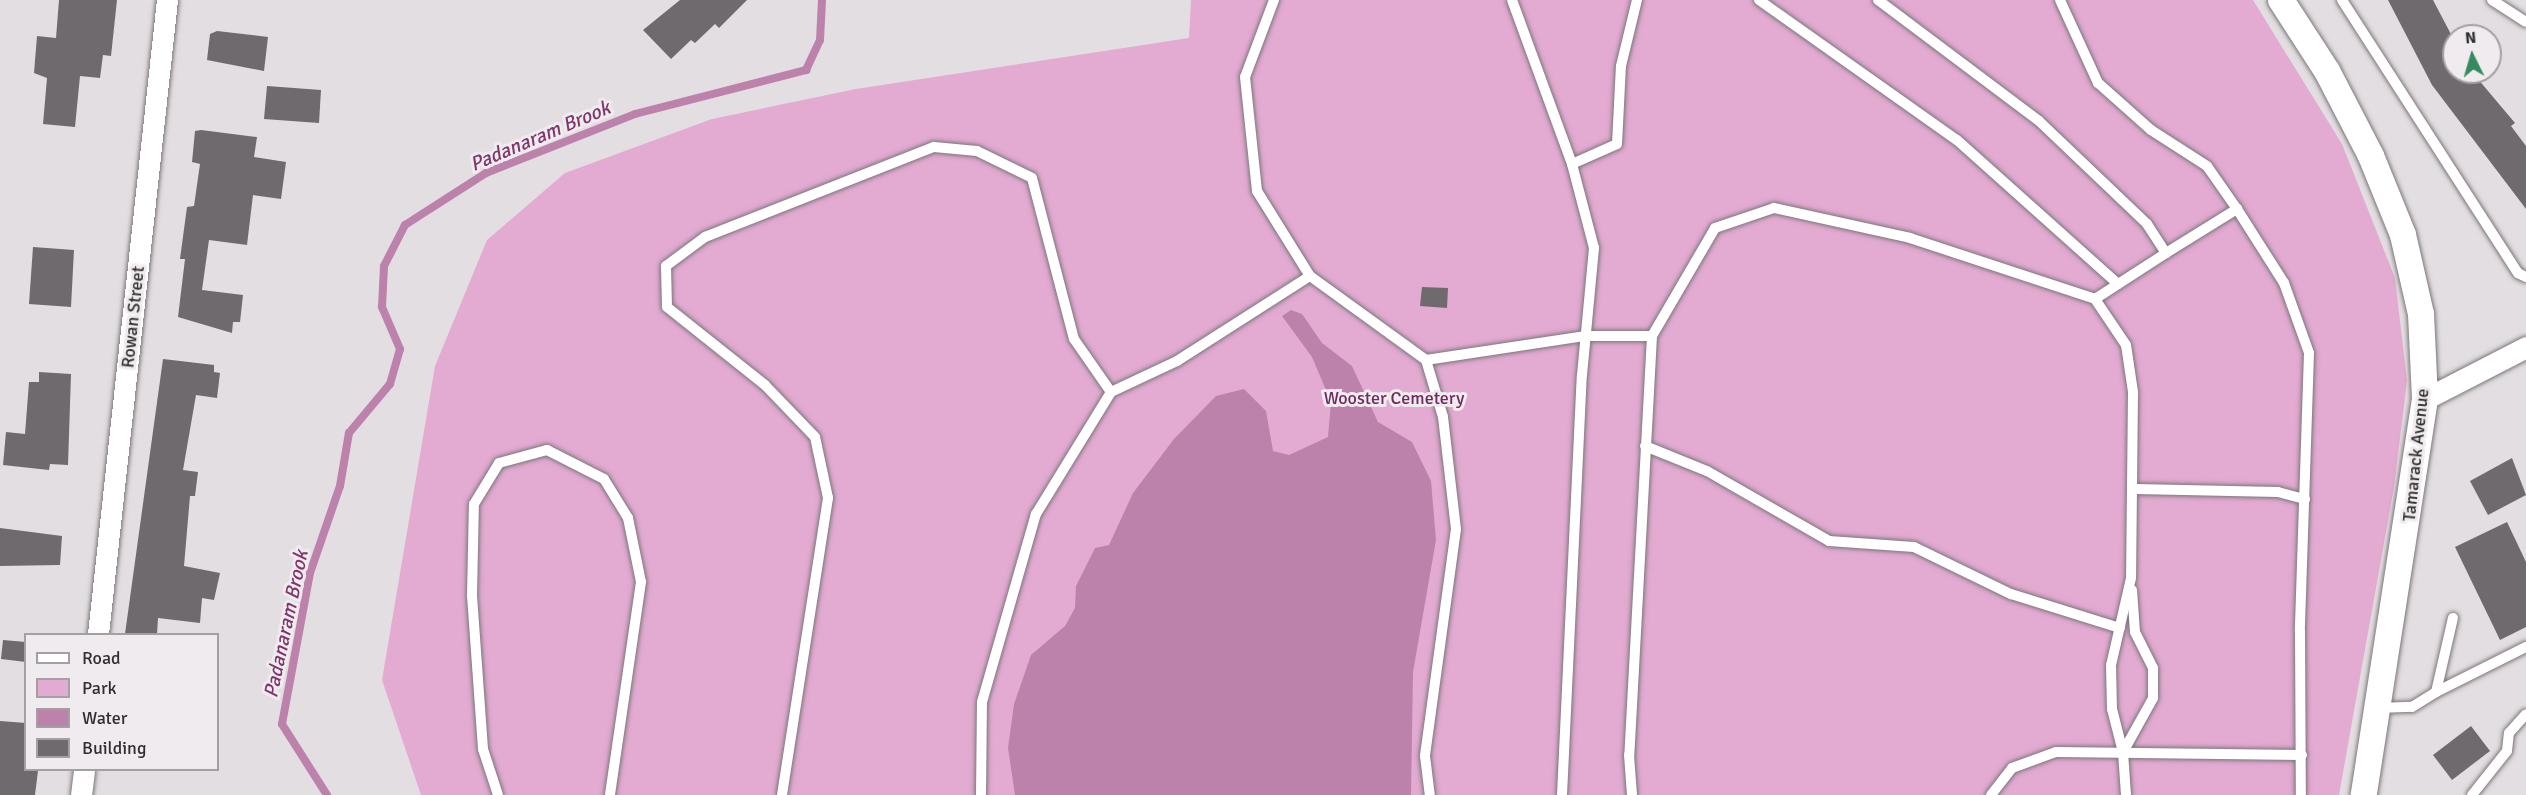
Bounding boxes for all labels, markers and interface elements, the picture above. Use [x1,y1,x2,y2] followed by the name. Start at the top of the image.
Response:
[2442,24,2502,84] north arrow
[2464,28,2477,49] text: N
[466,96,614,176] water label: Padanaram Brook
[117,265,149,369] street label: Rowan Street
[1324,387,1464,409] park label: Wooster Cemetery
[2398,388,2434,522] street label: Tamarack Avenue
[259,548,313,700] water label: Padanaram Brook
[24,633,219,771] legend
[82,647,121,669] text: Road
[82,677,117,699] text: Park
[82,707,127,729] text: Water
[82,737,146,759] text: Building

